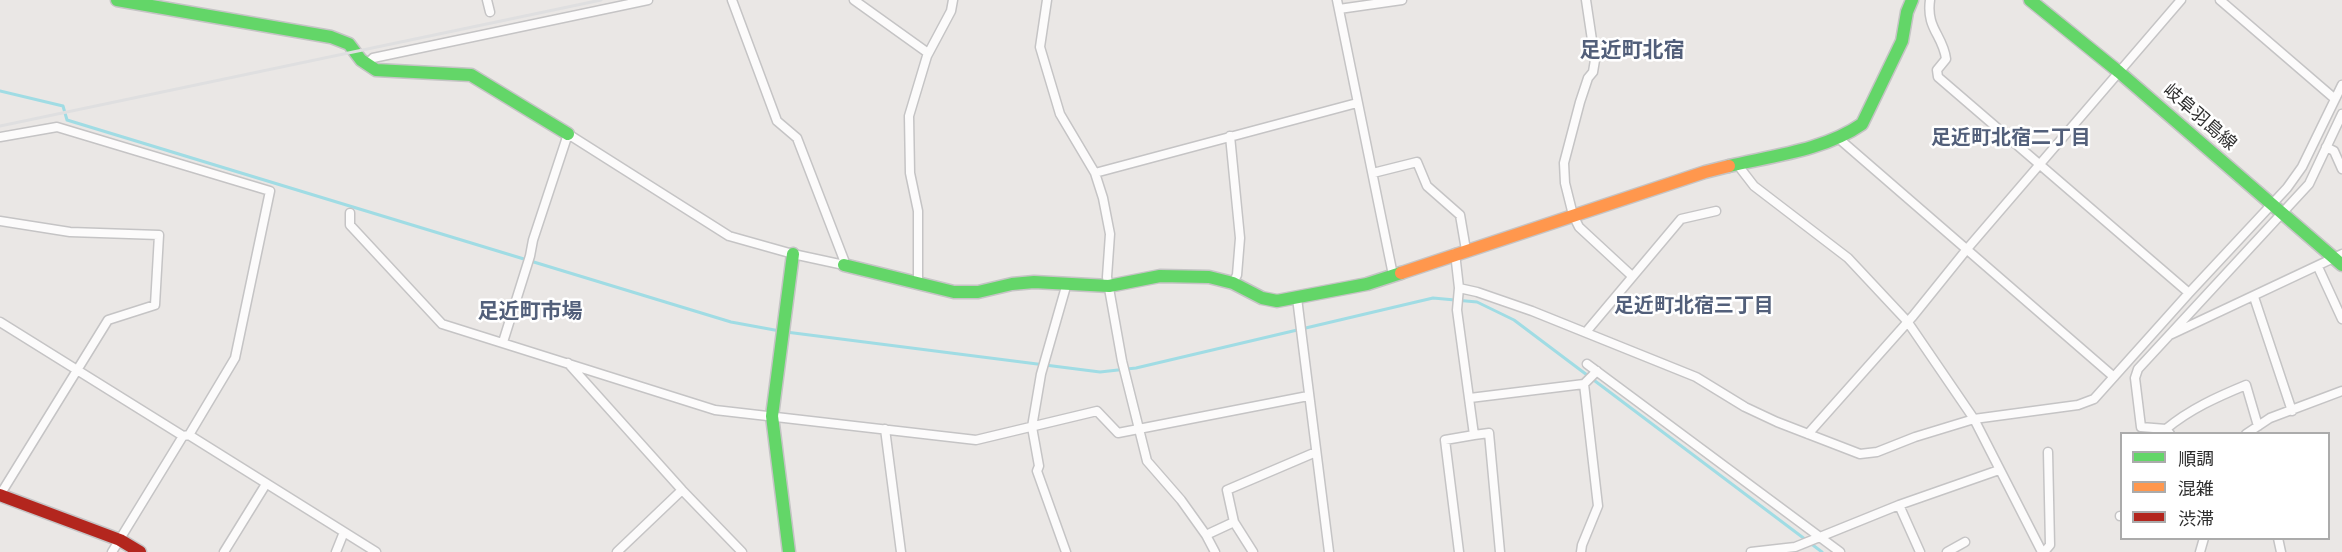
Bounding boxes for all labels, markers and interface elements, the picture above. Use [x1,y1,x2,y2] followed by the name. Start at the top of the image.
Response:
[1580,39,1684,65] district label: 足近町北宿
[2158,80,2240,156] street label: 岐阜羽島線
[1931,127,2091,151] district label: 足近町北宿二丁目
[1614,295,1774,319] district label: 足近町北宿三丁目
[478,300,582,326] district label: 足近町市場
[2120,432,2330,540] legend
[2178,447,2214,471] text: 順調
[2178,477,2214,501] text: 混雑
[2178,507,2214,531] text: 渋滞

